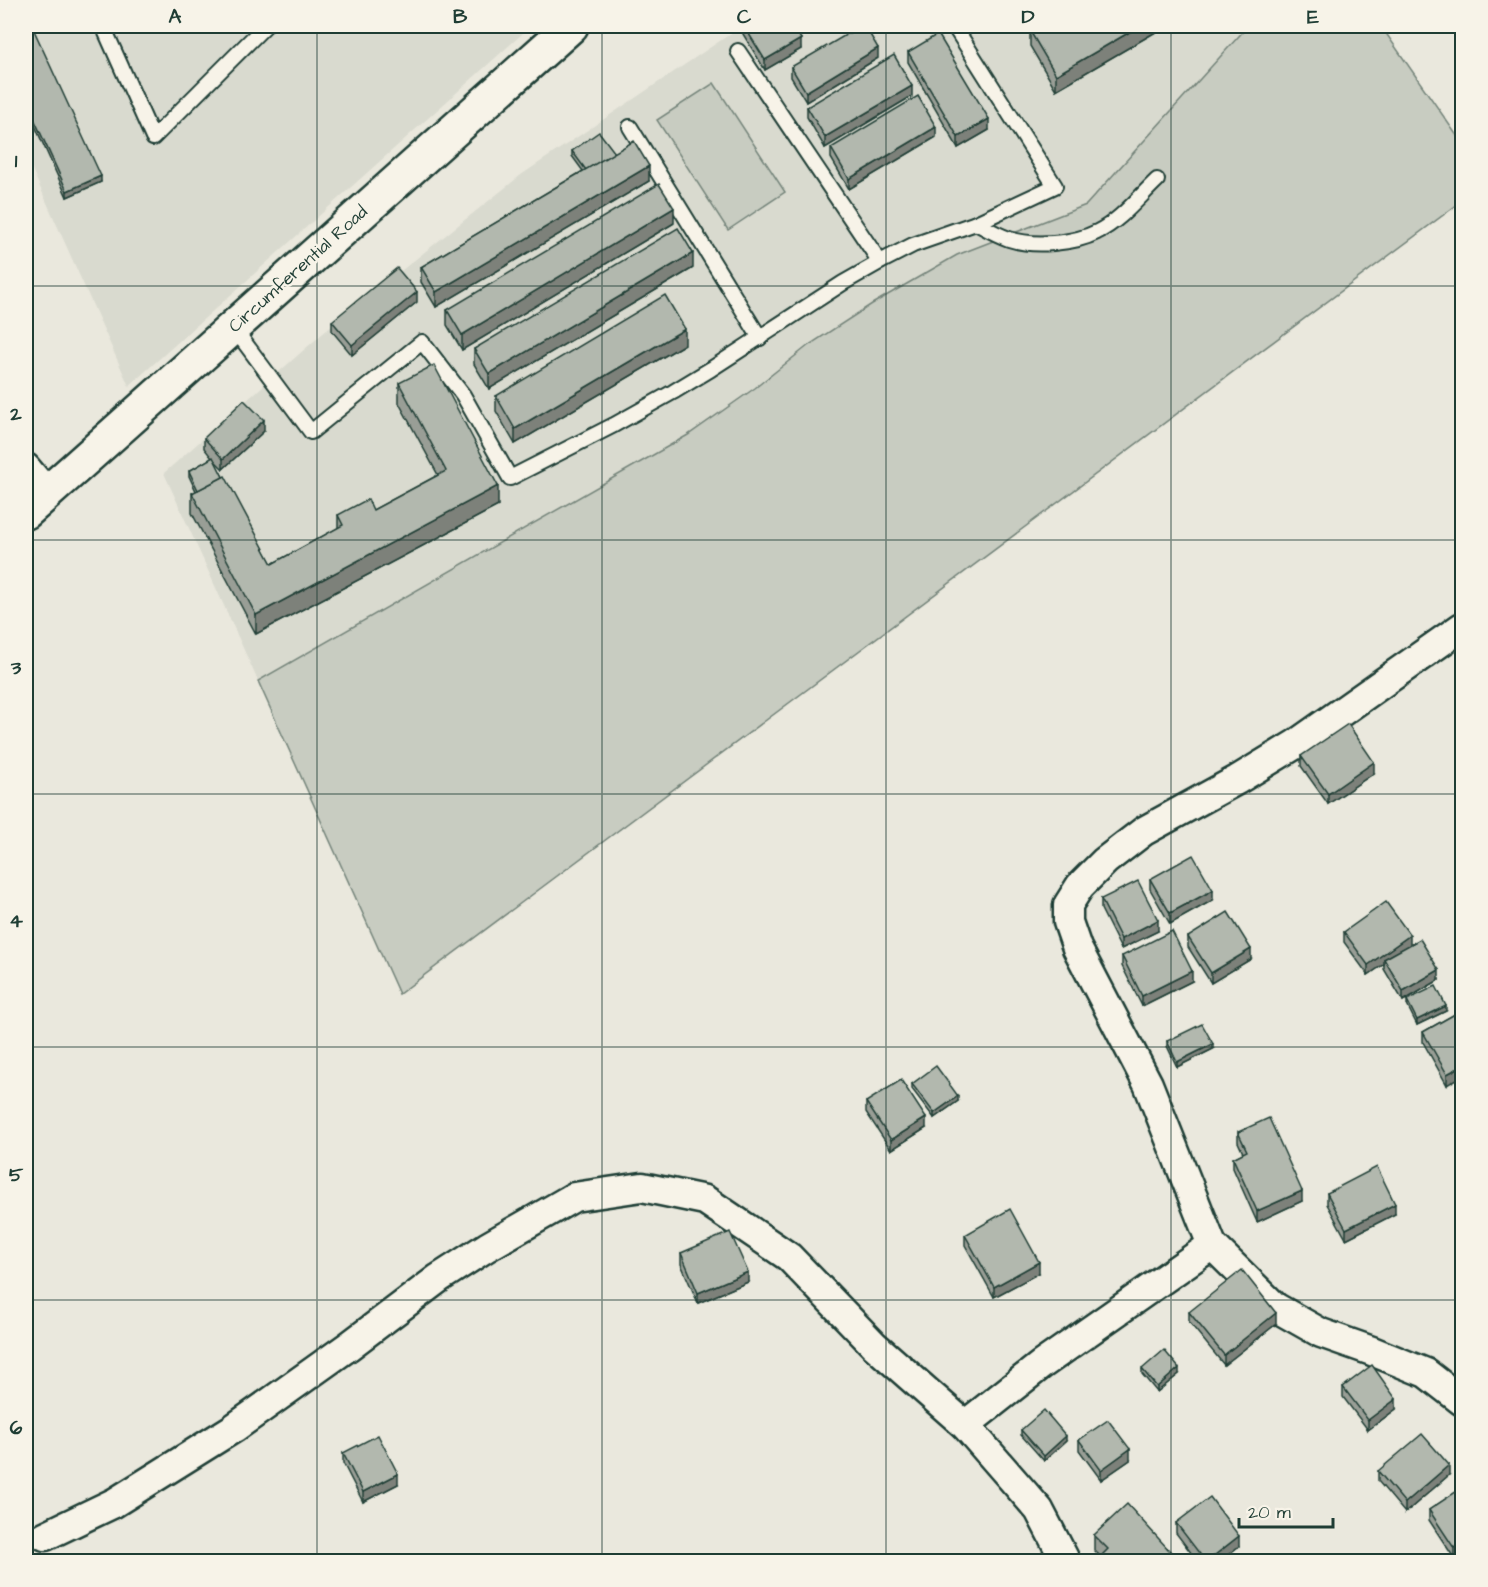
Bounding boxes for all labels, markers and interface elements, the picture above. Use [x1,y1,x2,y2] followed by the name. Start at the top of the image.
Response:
[169,3,182,31] text: A
[453,3,468,31] text: B
[737,3,752,31] text: C
[1022,3,1035,31] text: D
[1307,3,1319,31] text: E
[15,147,18,175] text: 1
[223,200,373,338] street label: Circumferential Road
[9,400,22,428] text: 2
[10,654,22,682] text: 3
[9,907,23,935] text: 4
[9,1161,24,1189] text: 5
[10,1414,23,1442] text: 6
[1239,1491,1334,1529] scale bar
[1248,1500,1291,1525] text: 20 m

